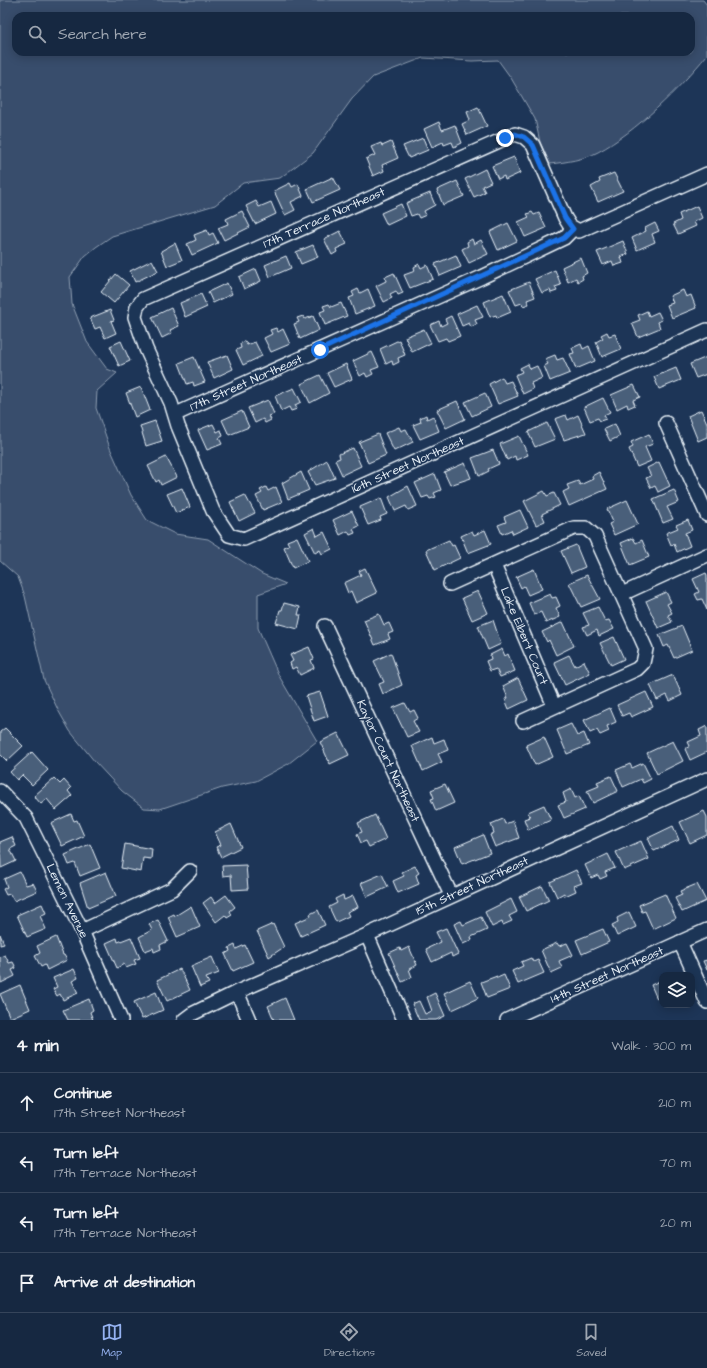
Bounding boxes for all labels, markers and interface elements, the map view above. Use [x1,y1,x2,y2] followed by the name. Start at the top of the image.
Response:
[12,12,695,56] search box
[26,23,48,45] icon: search
[58,24,147,45] text: Search here
[496,129,514,147] route end
[260,183,388,253] street label: 17th Terrace Northeast
[311,341,329,359] route start
[187,350,305,415] street label: 17th Street Northeast
[349,432,467,498] street label: 16th Street Northeast
[496,585,552,688] street label: Lake Elbert Court
[351,697,424,825] street label: Kaylor Court Northeast
[413,852,531,920] street label: 15th Street Northeast
[42,861,93,941] street label: Lemon Avenue
[548,942,666,1008] street label: 14th Street Northeast
[659,972,695,1008] map controls
[659,972,695,1008] button: layers
[16,1034,59,1058] text: 4 min
[612,1037,691,1055] text: Walk · 300 m
[54,1083,112,1104] text: Continue
[16,1092,38,1114] icon: ahead
[658,1094,691,1112] text: 210 m
[54,1104,186,1122] text: 17th Street Northeast
[54,1143,118,1164] text: Turn left
[16,1152,38,1174] icon: left
[659,1154,691,1172] text: 70 m
[54,1164,197,1182] text: 17th Terrace Northeast
[54,1203,118,1224] text: Turn left
[16,1212,38,1234] icon: left
[660,1214,691,1232] text: 20 m
[54,1224,197,1242] text: 17th Terrace Northeast
[16,1272,38,1294] icon: arrive
[54,1272,195,1293] text: Arrive at destination
[101,1321,123,1360] tab: Map
[324,1321,375,1360] tab: Directions
[576,1321,606,1360] tab: Saved

